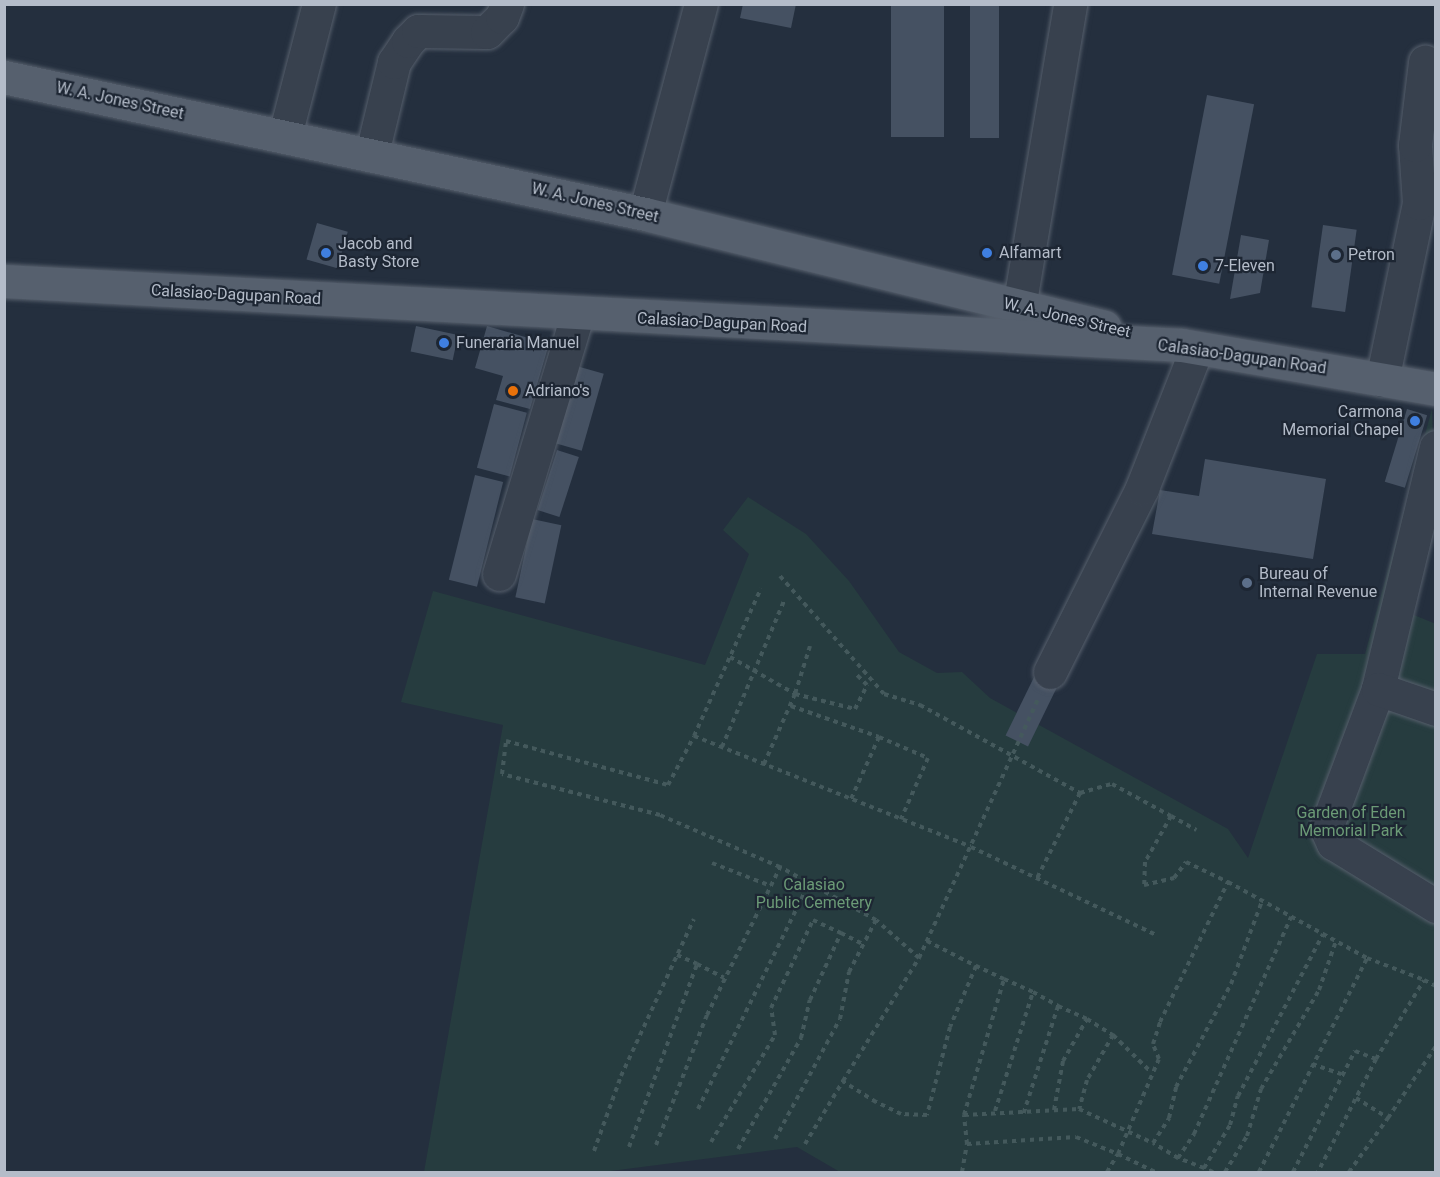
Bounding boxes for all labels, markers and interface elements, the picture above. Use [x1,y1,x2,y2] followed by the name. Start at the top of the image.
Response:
[55,78,185,124] street label: W. A. Jones Street
[530,179,660,227] street label: W. A. Jones Street
[338,234,419,272] place label: Jacob and Basty Store
[999,243,1061,263] place label: Alfamart
[1348,245,1395,265] place label: Petron
[319,246,333,260] marker: Jacob and Basty Store
[980,246,994,260] marker: Alfamart
[1329,248,1343,262] marker: Petron
[1215,256,1275,276] place label: 7-Eleven
[1196,259,1210,273] marker: 7-Eleven
[150,281,322,309] street label: Calasiao-Dagupan Road
[1002,294,1132,342] street label: W. A. Jones Street
[636,309,808,337] street label: Calasiao-Dagupan Road
[456,333,579,353] place label: Funeraria Manuel
[437,336,451,350] marker: Funeraria Manuel
[1156,336,1328,378] street label: Calasiao-Dagupan Road
[525,381,590,401] place label: Adriano's
[506,384,520,398] marker: Adriano's
[1282,402,1403,440] place label: Carmona Memorial Chapel
[1408,414,1422,428] marker: Carmona Memorial Chapel
[1259,564,1377,602] place label: Bureau of Internal Revenue
[1240,576,1254,590] marker: Bureau of Internal Revenue
[1296,803,1406,841] park label: Garden of Eden Memorial Park
[756,875,872,913] park label: Calasiao Public Cemetery

